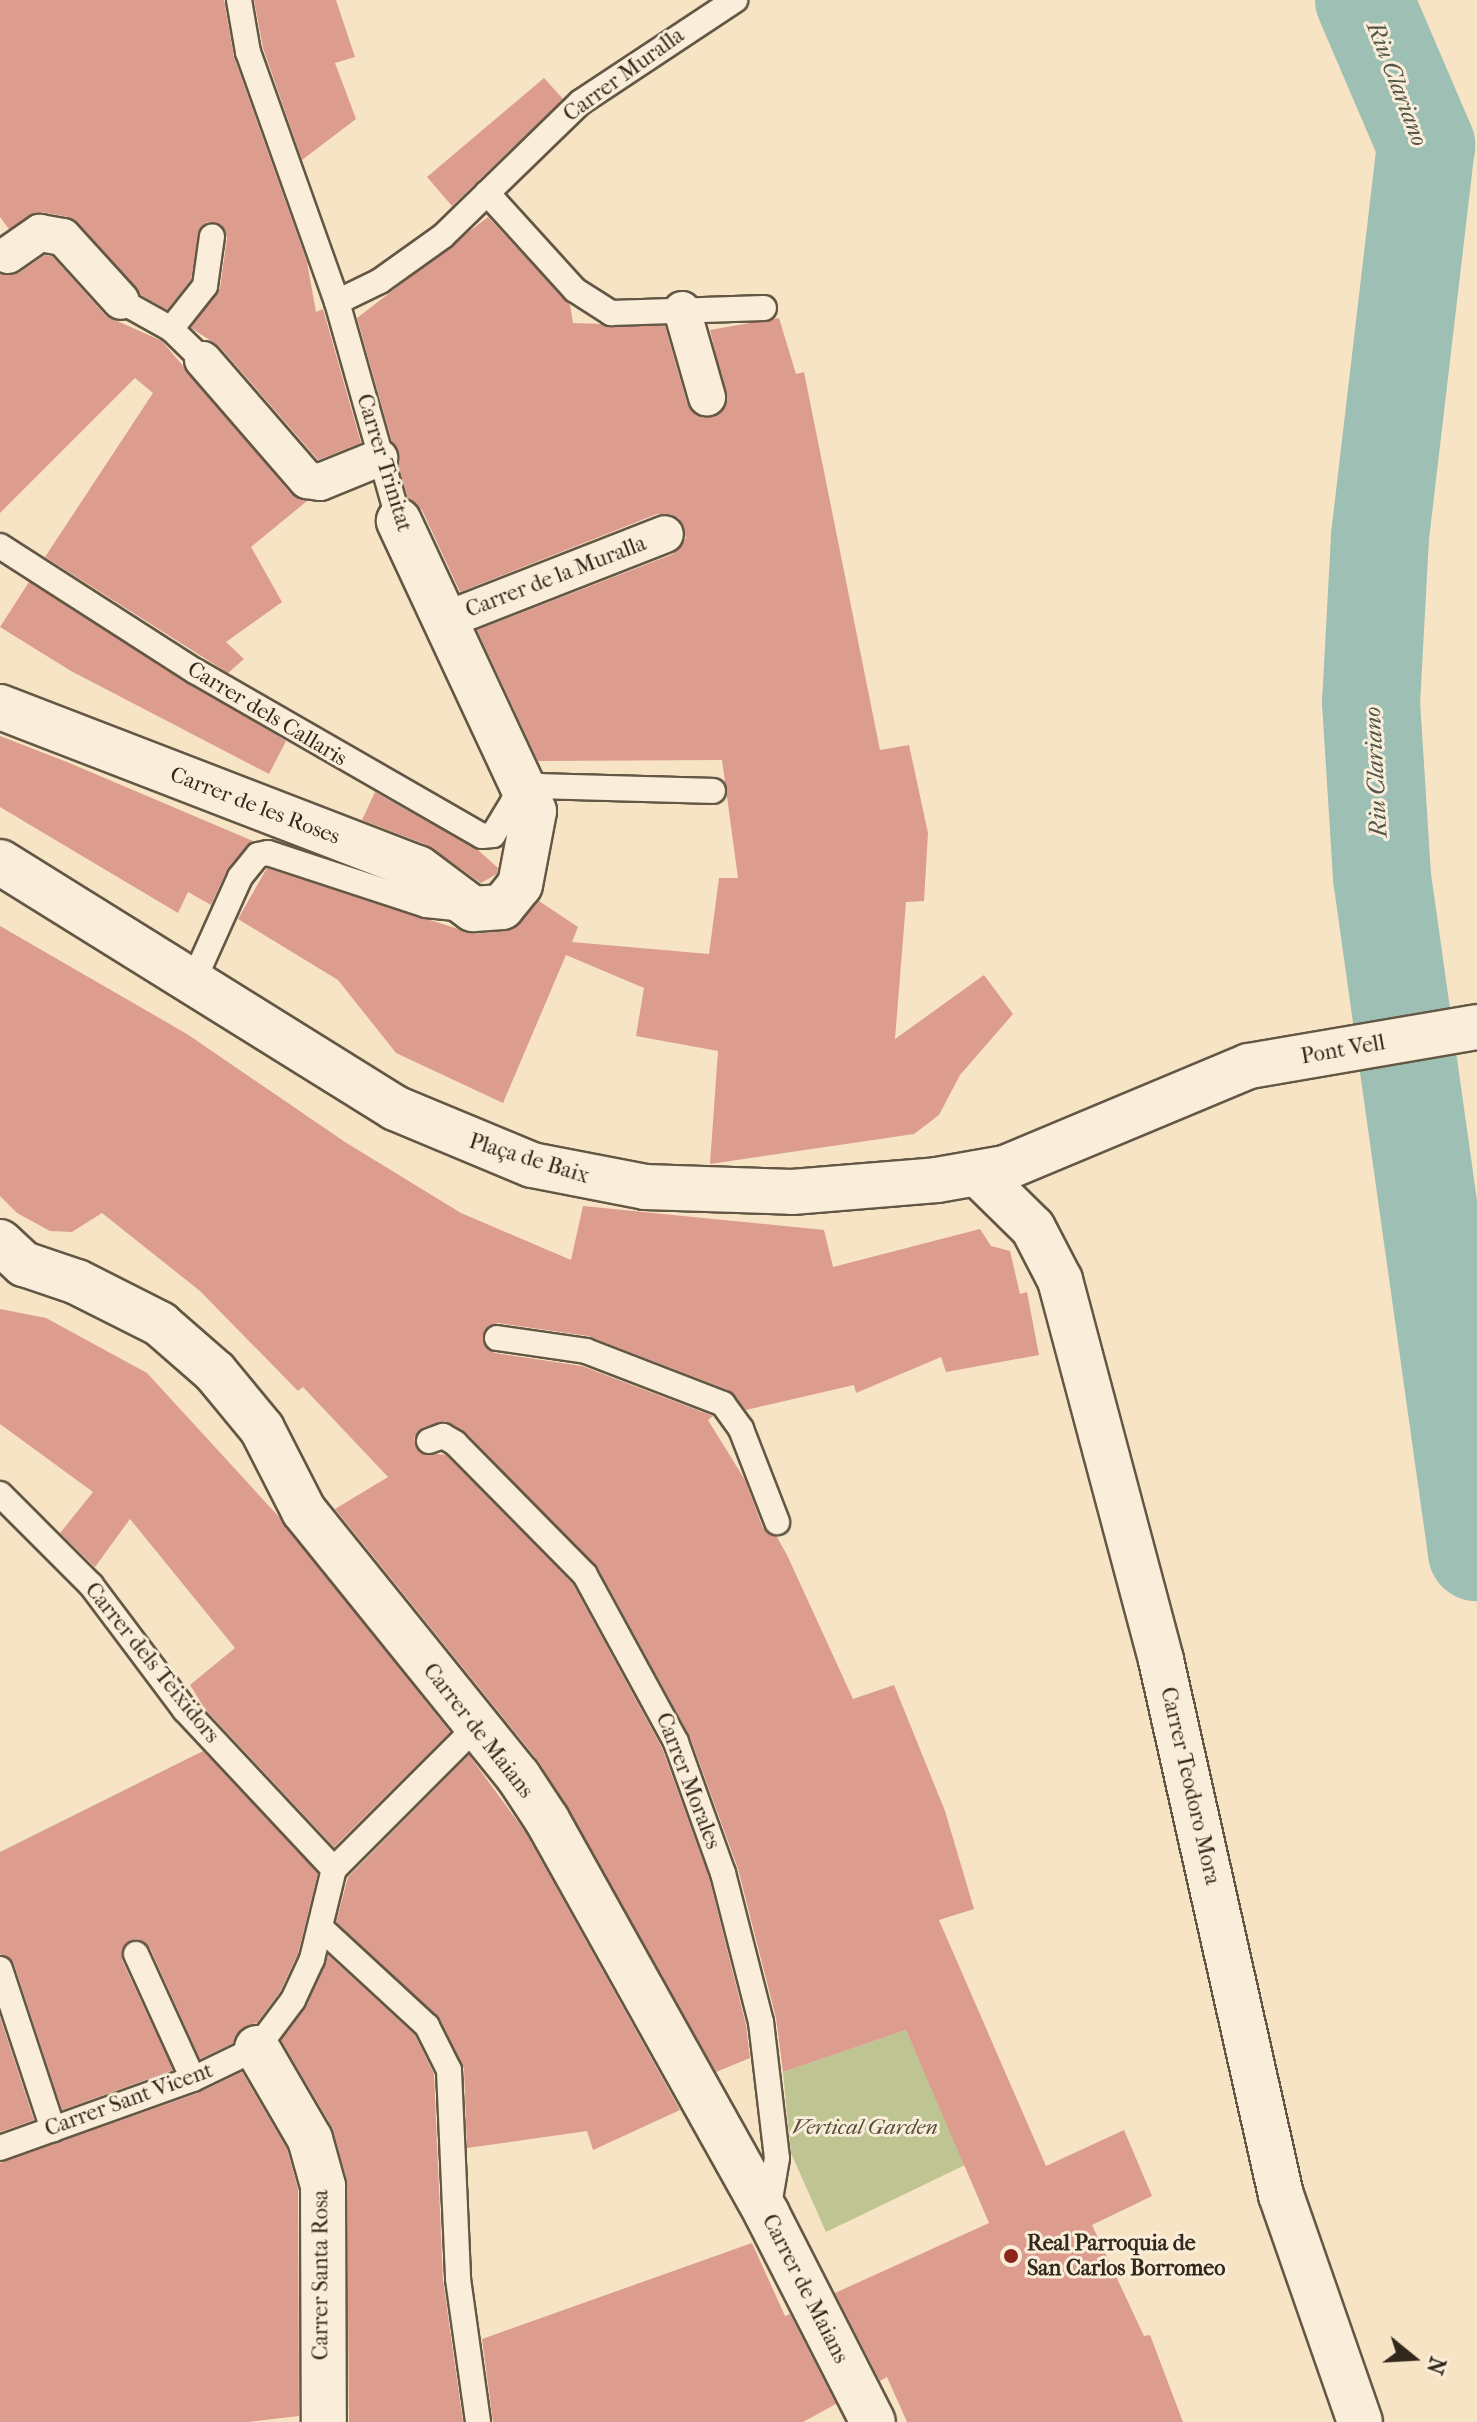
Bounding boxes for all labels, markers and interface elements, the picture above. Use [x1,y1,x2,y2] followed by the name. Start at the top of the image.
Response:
[1360,18,1434,150] water label: Riu Clariano
[559,22,689,128] street label: Carrer Muralla
[351,391,417,535] street label: Carrer Trinitat
[462,530,650,624] street label: Carrer de la Muralla
[182,656,352,772] street label: Carrer dels Callaris
[1358,706,1394,838] water label: Riu Clariano
[166,761,344,851] street label: Carrer de les Roses
[1299,1030,1387,1070] street label: Pont Vell
[466,1128,592,1190] street label: Plaça de Baix
[79,1577,225,1749] street label: Carrer dels Teixidors
[417,1658,539,1804] street label: Carrer de Maians
[1154,1685,1226,1887] street label: Carrer Teodoro Mora
[650,1709,726,1853] street label: Carrer Morales
[41,2057,217,2143] street label: Carrer Sant Vicent
[792,2115,938,2141] park label: Vertical Garden
[308,2190,334,2360] street label: Carrer Santa Rosa
[756,2210,854,2368] street label: Carrer de Maians
[1027,2230,1225,2282] place label: Real Parroquia de San Carlos Borromeo
[1002,2247,1020,2265] marker: Real Parroquia de San Carlos Borromeo
[1373,2318,1453,2398] north arrow
[1421,2353,1451,2377] text: N

